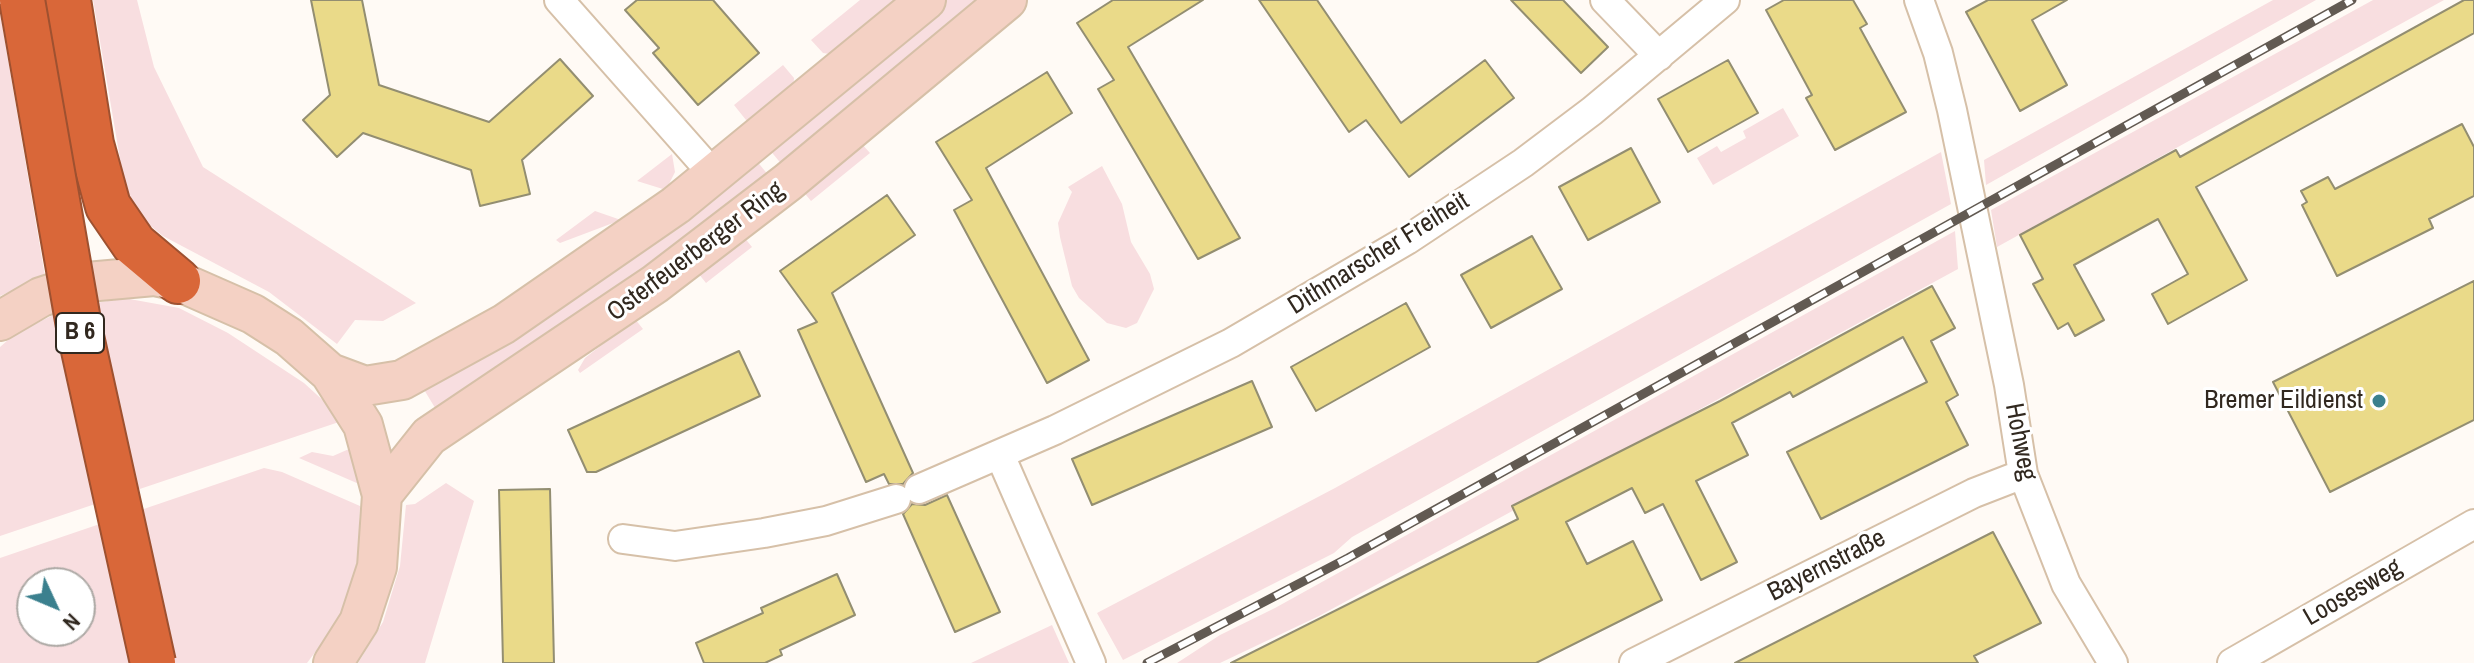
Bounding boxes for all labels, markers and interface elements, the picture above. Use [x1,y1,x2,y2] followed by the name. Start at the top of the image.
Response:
[601,175,791,329] street label: Osterfeuerberger Ring
[1283,186,1475,322] street label: Dithmarscher Freiheit
[56,313,104,353] road number: B 6
[2204,385,2363,417] place label: Bremer Eildienst
[2370,392,2388,410] marker: Bremer Eildienst
[1997,401,2043,483] street label: Hohweg
[1763,523,1891,609] street label: Bayernstraße
[2299,553,2407,633] street label: Loosesweg
[16,567,96,647] north arrow
[57,607,87,637] text: N

